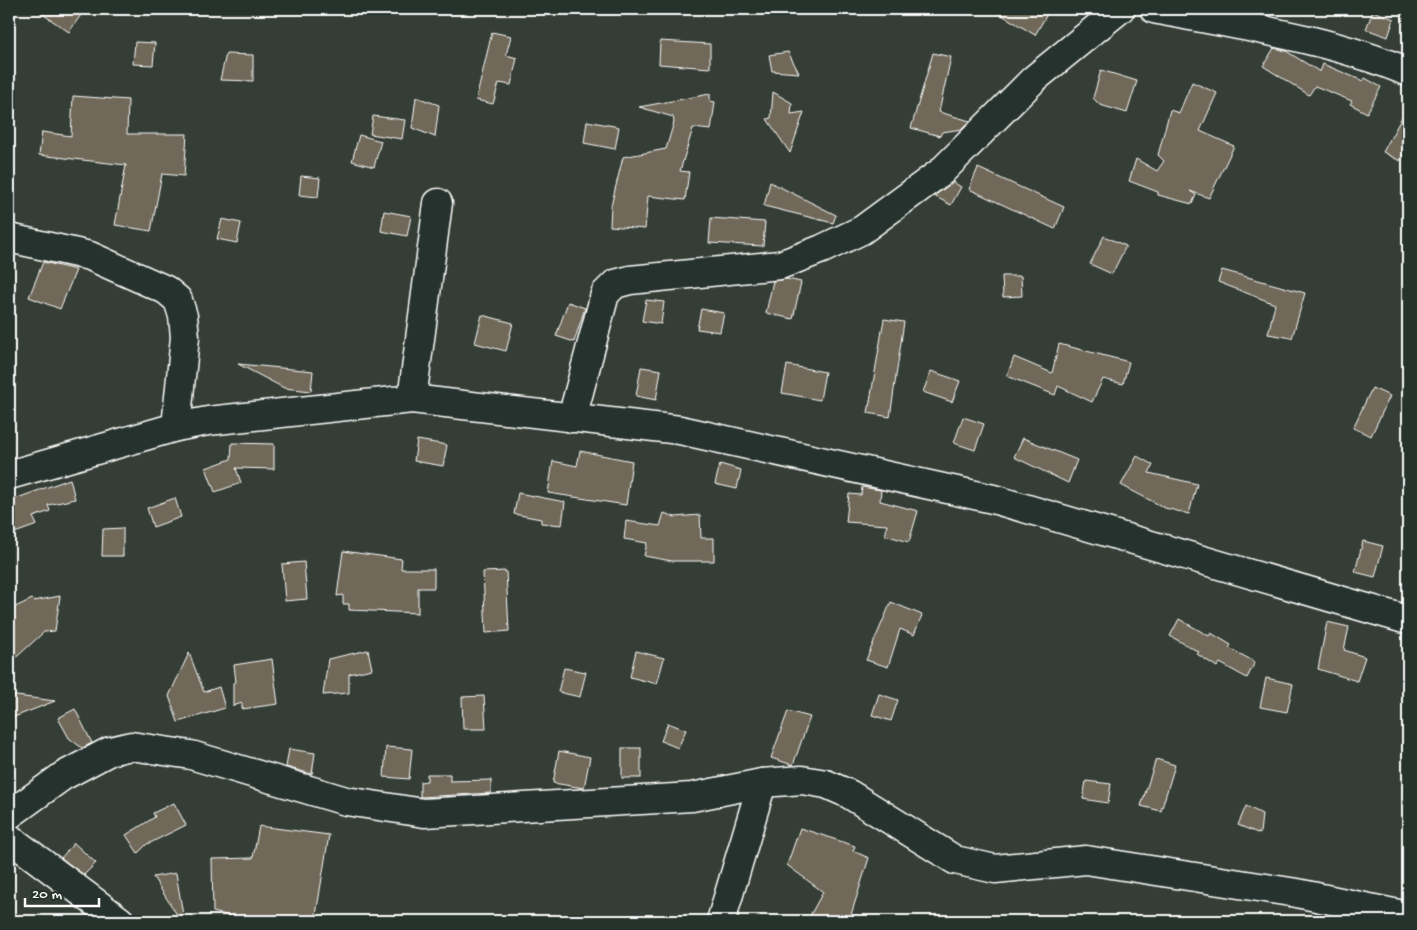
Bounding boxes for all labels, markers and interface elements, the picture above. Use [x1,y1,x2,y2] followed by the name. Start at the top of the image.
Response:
[25,875,99,907] scale bar
[32,886,62,904] text: 20 m

